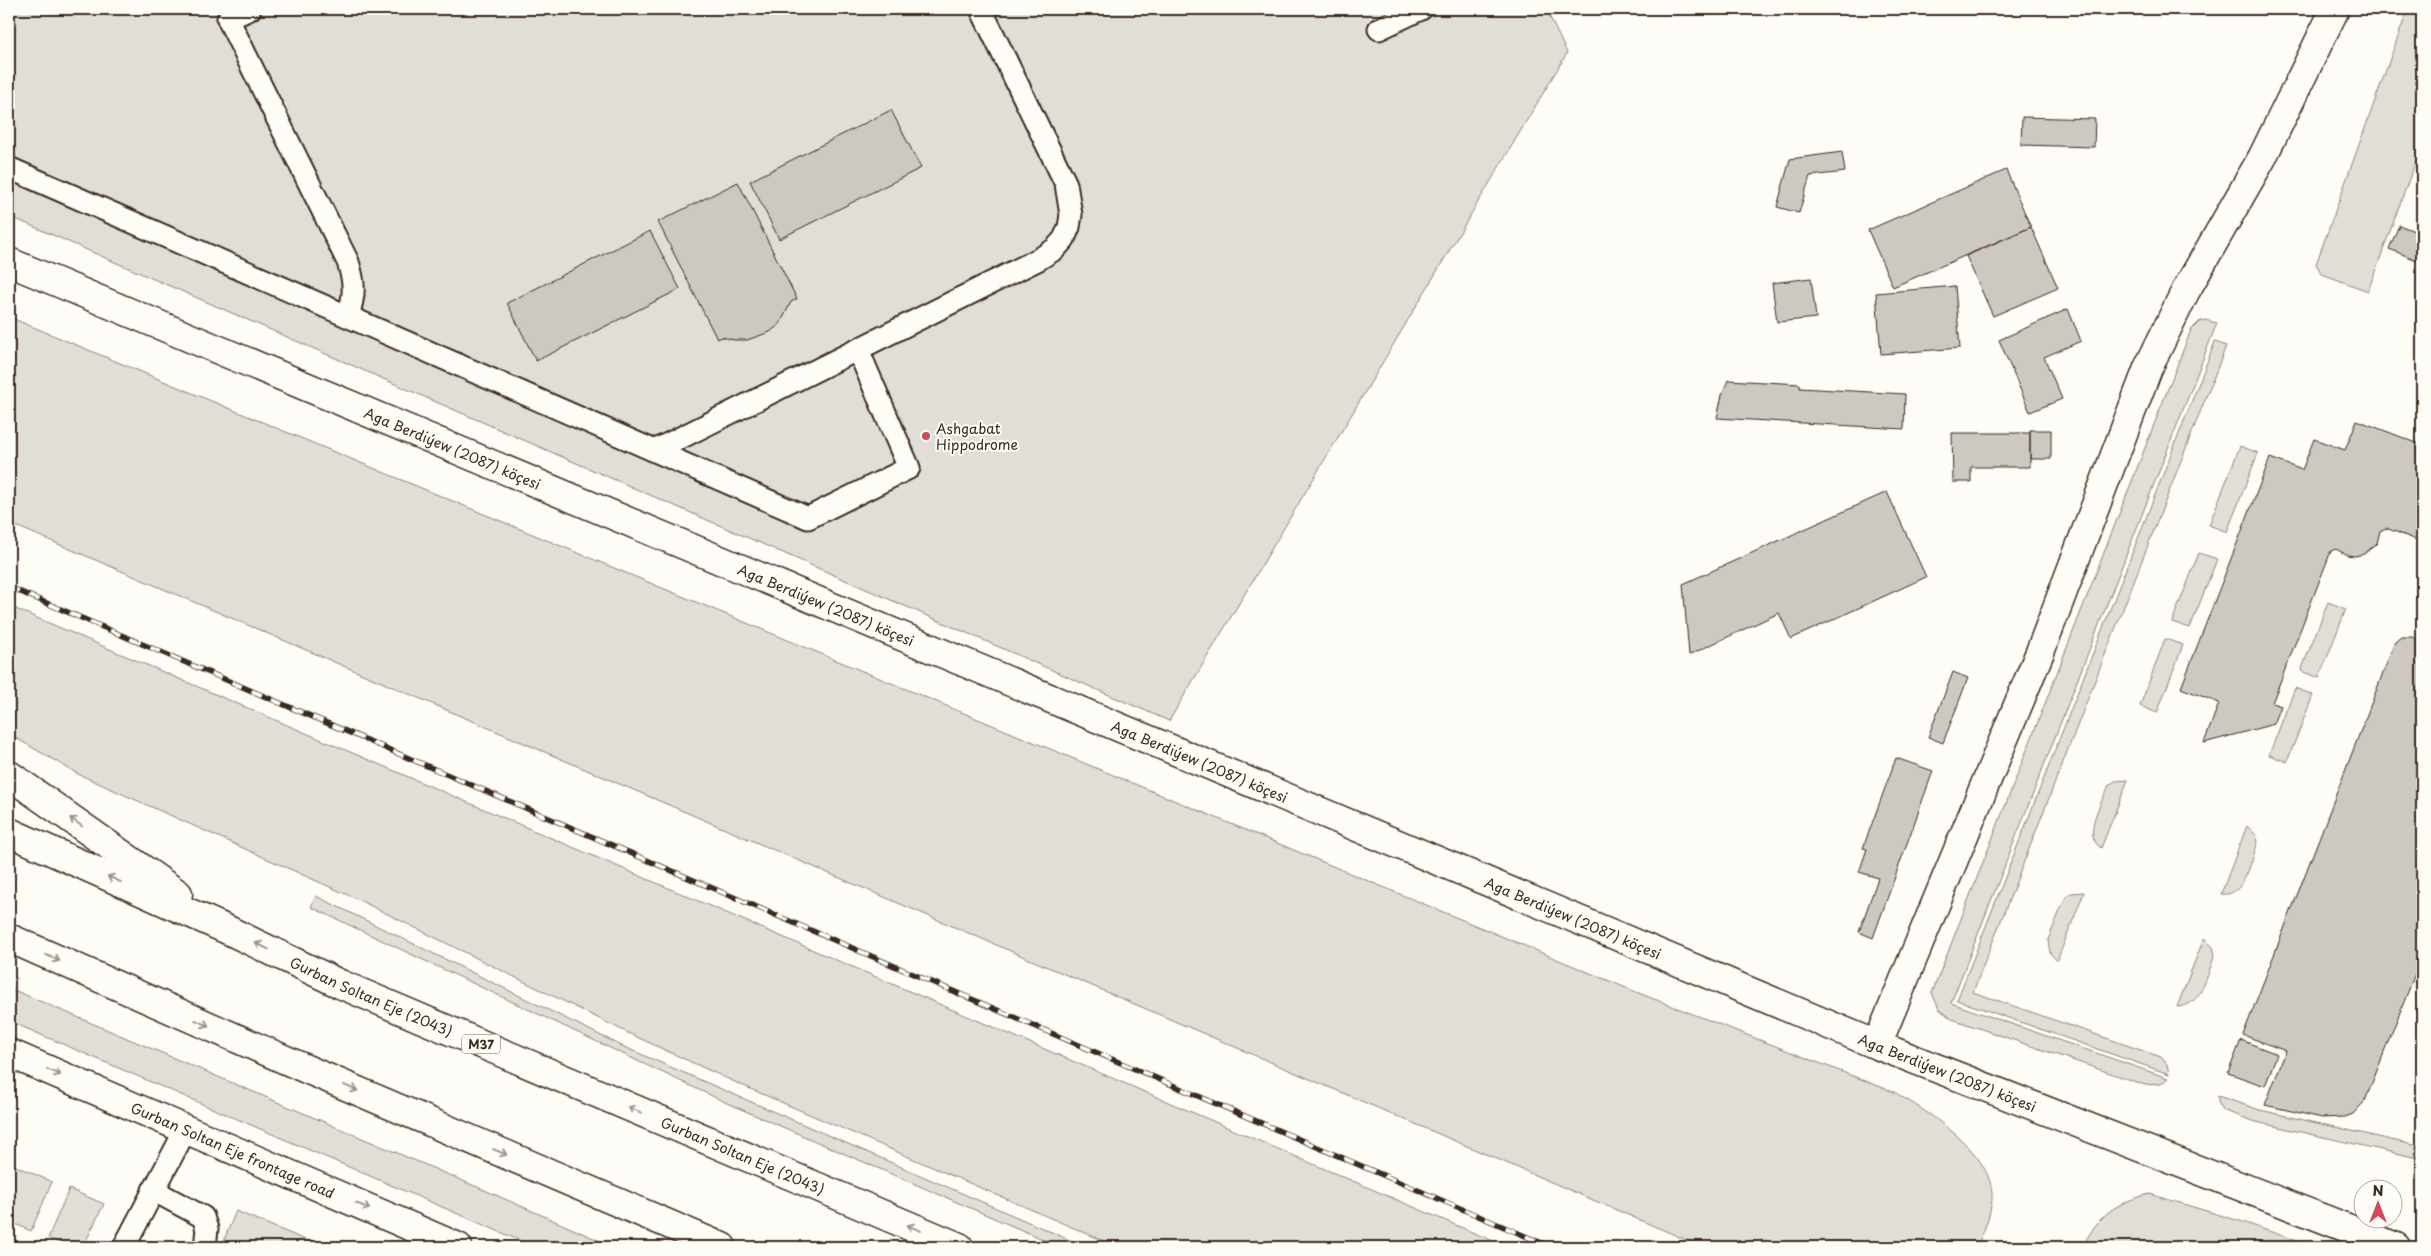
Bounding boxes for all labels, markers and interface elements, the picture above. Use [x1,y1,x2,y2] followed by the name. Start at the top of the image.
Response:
[361,402,544,494] street label: Aga Berdiýew (2087) köçesi
[936,418,1018,455] place label: Ashgabat Hippodrome
[920,430,932,442] marker: Ashgabat Hippodrome
[735,558,918,651] street label: Aga Berdiýew (2087) köçesi
[1108,715,1291,807] street label: Aga Berdiýew (2087) köçesi
[69,817,83,827] one-way arrow
[1482,871,1665,964] street label: Aga Berdiýew (2087) köçesi
[107,874,122,883] one-way arrow
[255,941,270,951] one-way arrow
[287,951,456,1041] street label: Gurban Soltan Eje (2043)
[45,953,60,963] one-way arrow
[194,1019,209,1029] one-way arrow
[1855,1028,2040,1117] street label: Aga Berdiýew (2087) köçesi
[462,1034,500,1054] road number: M37
[46,1069,61,1078] one-way arrow
[343,1084,358,1094] one-way arrow
[128,1097,338,1203] street label: Gurban Soltan Eje frontage road
[628,1104,643,1114] one-way arrow
[658,1111,828,1199] street label: Gurban Soltan Eje (2043)
[492,1148,507,1158] one-way arrow
[2354,1178,2404,1228] north arrow
[2372,1180,2384,1201] text: N
[355,1202,370,1212] one-way arrow
[907,1223,922,1233] one-way arrow

